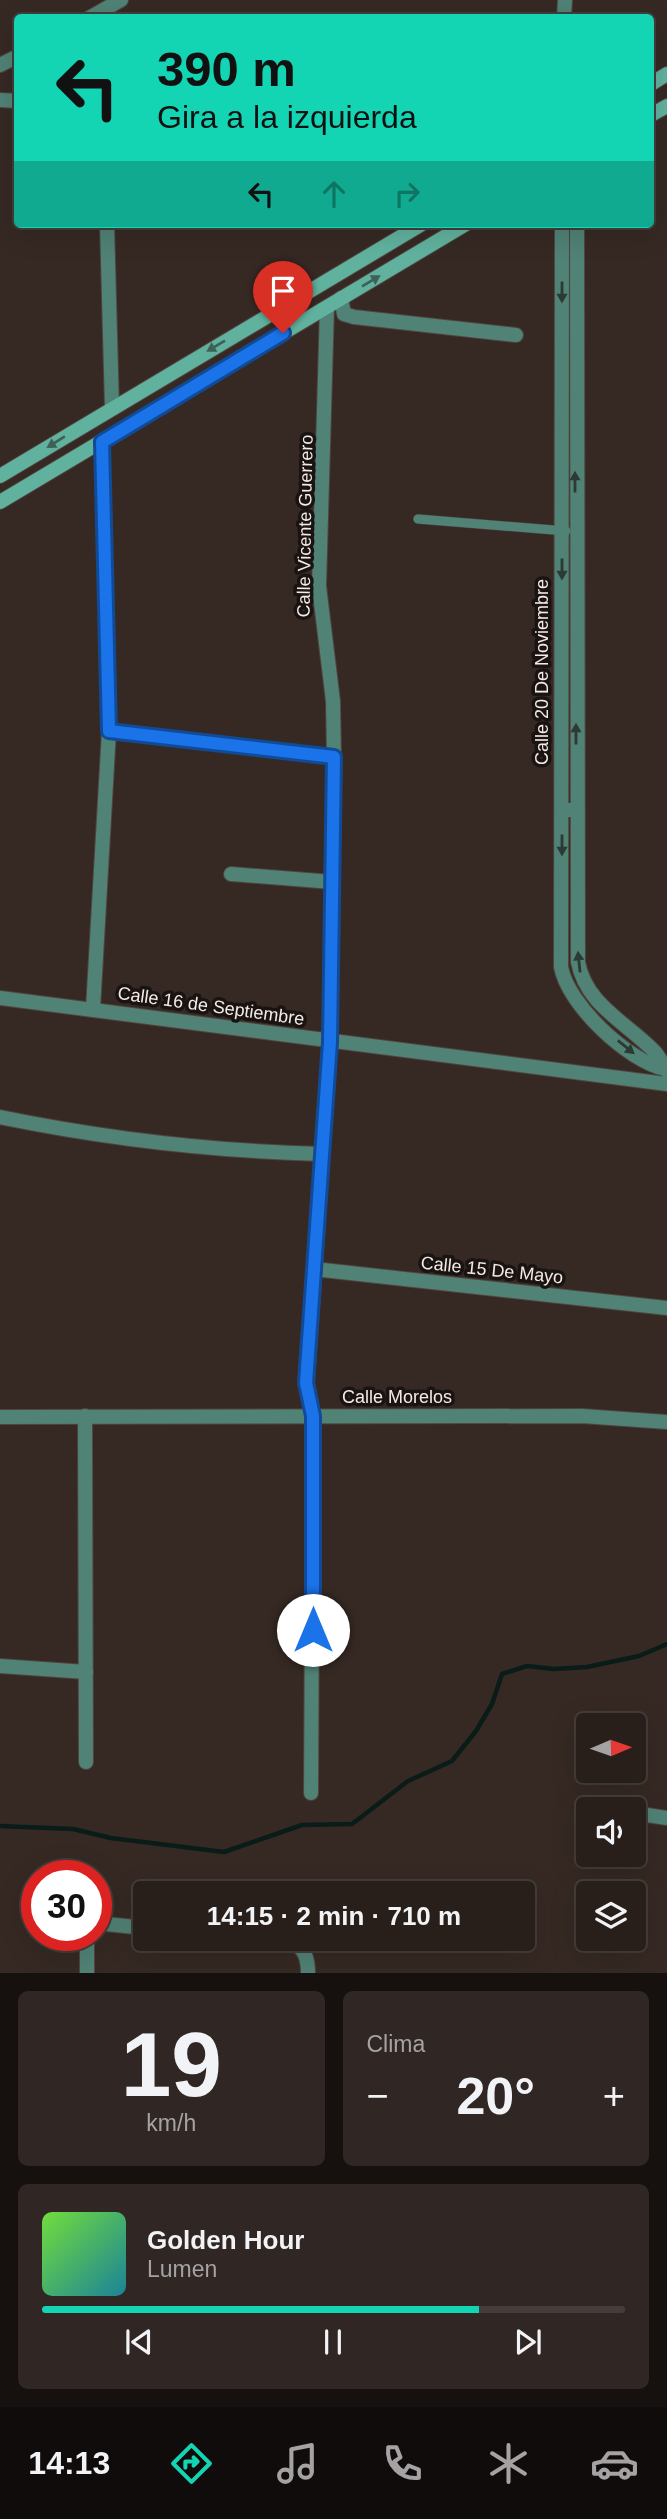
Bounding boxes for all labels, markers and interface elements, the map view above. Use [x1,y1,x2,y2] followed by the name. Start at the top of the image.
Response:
[42,42,133,133] icon: left
[157,42,296,96] text: 390 m
[157,99,417,135] text: Gira a la izquierda
[242,175,280,213] icon: left
[315,175,353,213] icon: ahead
[388,175,426,213] icon: right
[253,261,313,333] pin
[264,272,302,310] icon: arrive
[361,274,380,287] one-way arrow
[556,281,568,303] one-way arrow
[206,340,225,352] one-way arrow
[293,434,317,618] street label: Calle Vicente Guerrero
[46,436,66,449] one-way arrow
[570,471,581,493] one-way arrow
[556,558,568,580] one-way arrow
[532,579,552,765] street label: Calle 20 De Noviembre
[570,723,582,745] one-way arrow
[556,834,568,856] one-way arrow
[573,950,584,972] one-way arrow
[116,983,306,1029] street label: Calle 16 de Septiembre
[617,1039,634,1054] one-way arrow
[420,1253,564,1287] street label: Calle 15 De Mayo
[342,1387,452,1407] street label: Calle Morelos
[276,1593,350,1667] position arrow
[576,1713,646,1783] north arrow
[576,1713,646,1951] map controls
[576,1797,646,1867] button: sound
[21,1860,112,1951] speed limit sign: 30
[576,1881,646,1951] button: layers
[207,1901,461,1931] text: 14:15 · 2 min · 710 m
[121,2014,222,2115] text: 19
[367,2031,425,2057] text: Clima
[456,2067,535,2125] text: 20°
[367,2075,389,2117] text: −
[603,2075,625,2117] text: +
[146,2110,196,2136] text: km/h
[147,2225,304,2255] text: Golden Hour
[147,2256,217,2282] text: Lumen
[120,2323,158,2361] icon: previous
[314,2323,352,2361] icon: pause
[509,2323,547,2361] icon: next
[167,2439,216,2488] icon: directions
[273,2439,322,2488] icon: music
[378,2439,427,2488] icon: phone
[484,2439,533,2488] icon: climate
[590,2439,639,2488] icon: car
[28,2445,110,2481] text: 14:13

